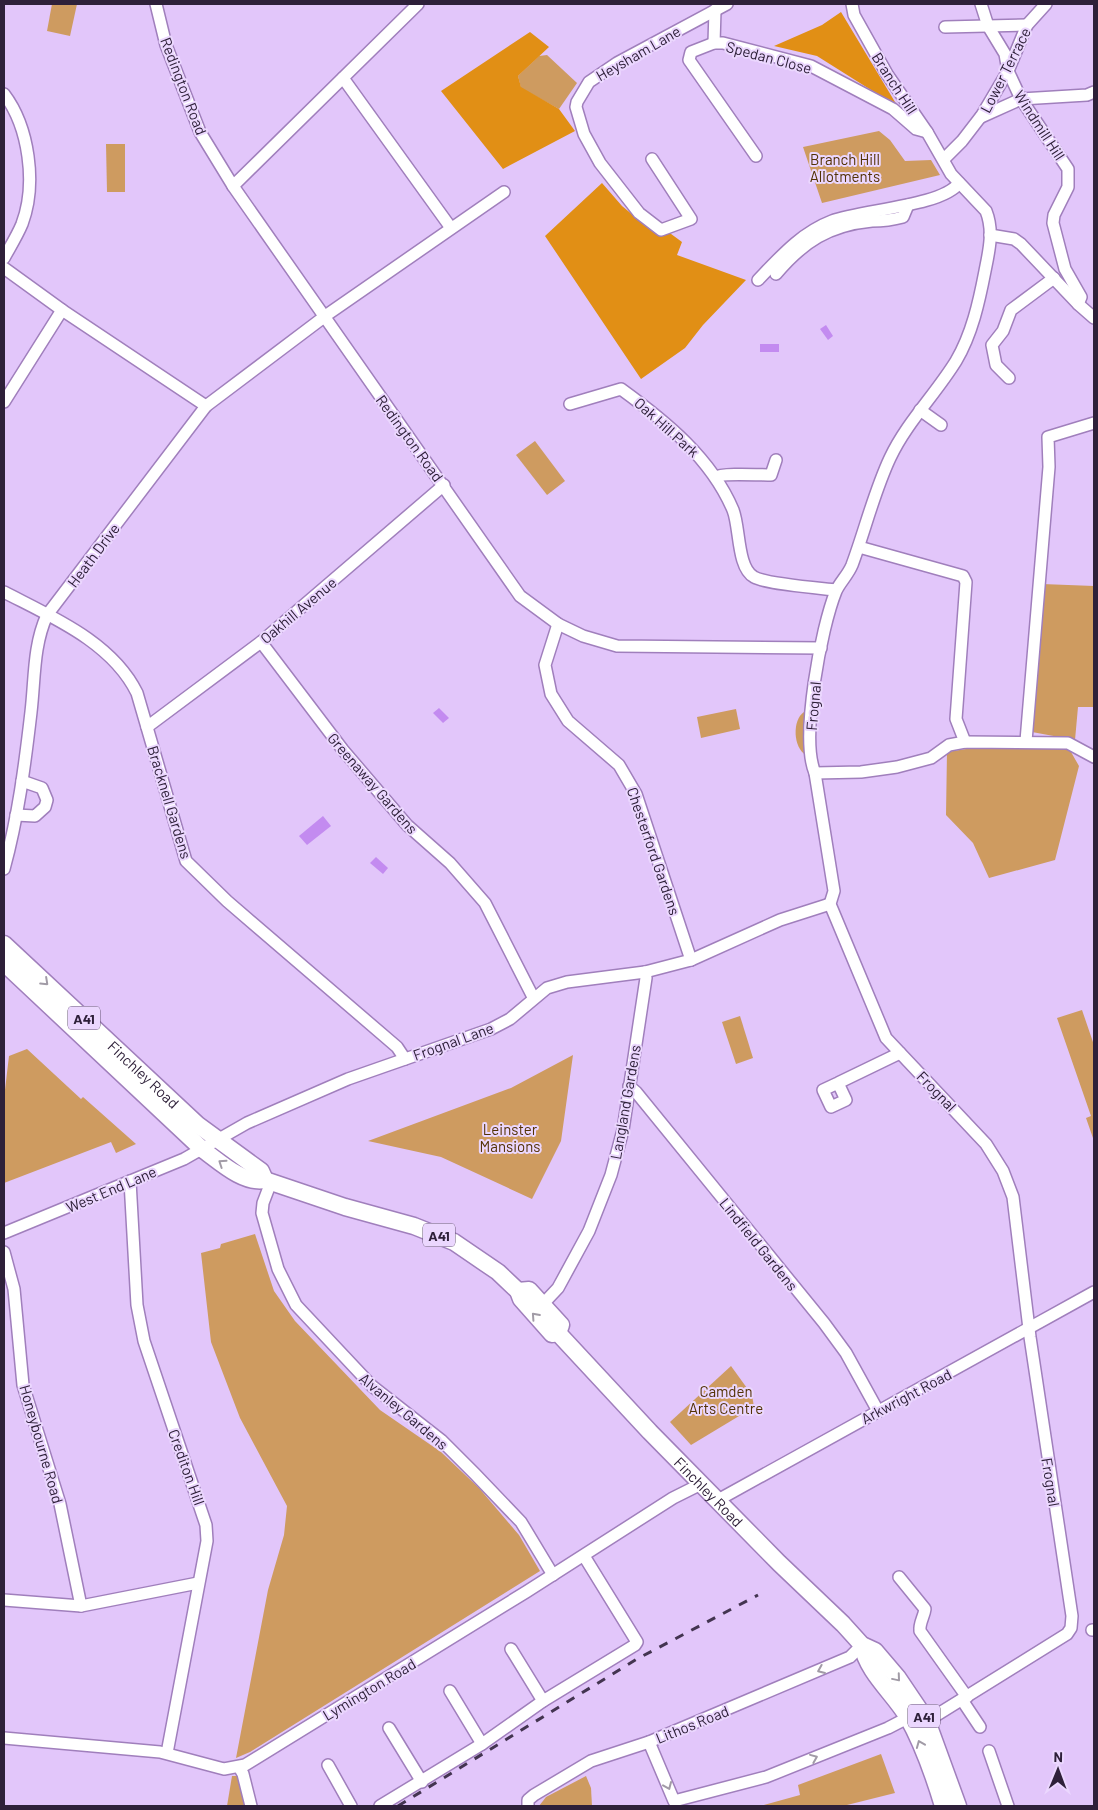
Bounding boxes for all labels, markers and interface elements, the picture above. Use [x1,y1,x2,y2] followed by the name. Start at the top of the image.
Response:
[593,22,683,84] street label: Heysham Lane
[976,24,1034,116] street label: Lower Terrace
[157,35,211,137] street label: Redington Road
[724,37,814,77] street label: Spedan Close
[868,49,922,117] street label: Branch Hill
[1011,87,1069,163] street label: Windmill Hill
[810,150,880,185] park label: Branch Hill Allotments
[372,391,448,485] street label: Redington Road
[631,393,703,461] street label: Oak Hill Park
[63,520,123,590] street label: Heath Drive
[256,573,340,647] street label: Oakhill Avenue
[802,681,824,731] street label: Frognal
[324,729,422,837] street label: Greenaway Gardens
[144,743,196,861] street label: Bracknell Gardens
[624,785,684,917] street label: Chesterford Gardens
[39,976,48,985] one-way arrow
[68,1006,100,1030] road number: A41
[410,1018,496,1064] street label: Frognal Lane
[104,1037,183,1112] street label: Finchley Road
[606,1043,644,1161] street label: Langland Gardens
[913,1067,961,1115] street label: Frognal
[480,1120,541,1155] park label: Leinster Mansions
[218,1160,228,1169] one-way arrow
[63,1162,159,1216] street label: West End Lane
[716,1194,802,1294] street label: Lindfield Gardens
[423,1224,455,1246] road number: A41
[532,1312,541,1321] one-way arrow
[858,1365,954,1427] street label: Arkwright Road
[356,1369,452,1453] street label: Alvanley Gardens
[689,1382,763,1417] park label: Camden Arts Centre
[16,1383,68,1505] street label: Honeybourne Road
[165,1427,209,1507] street label: Crediton Hill
[671,1453,747,1530] street label: Finchley Road
[1038,1456,1064,1508] street label: Frognal
[319,1654,419,1724] street label: Lymington Road
[817,1663,826,1674] one-way arrow
[892,1672,901,1681] one-way arrow
[653,1701,731,1747] street label: Lithos Road
[908,1704,940,1728] road number: A41
[916,1741,926,1749] one-way arrow
[1033,1745,1083,1795] north arrow
[1053,1748,1063,1765] text: N
[809,1754,818,1764] one-way arrow
[662,1782,672,1790] one-way arrow

